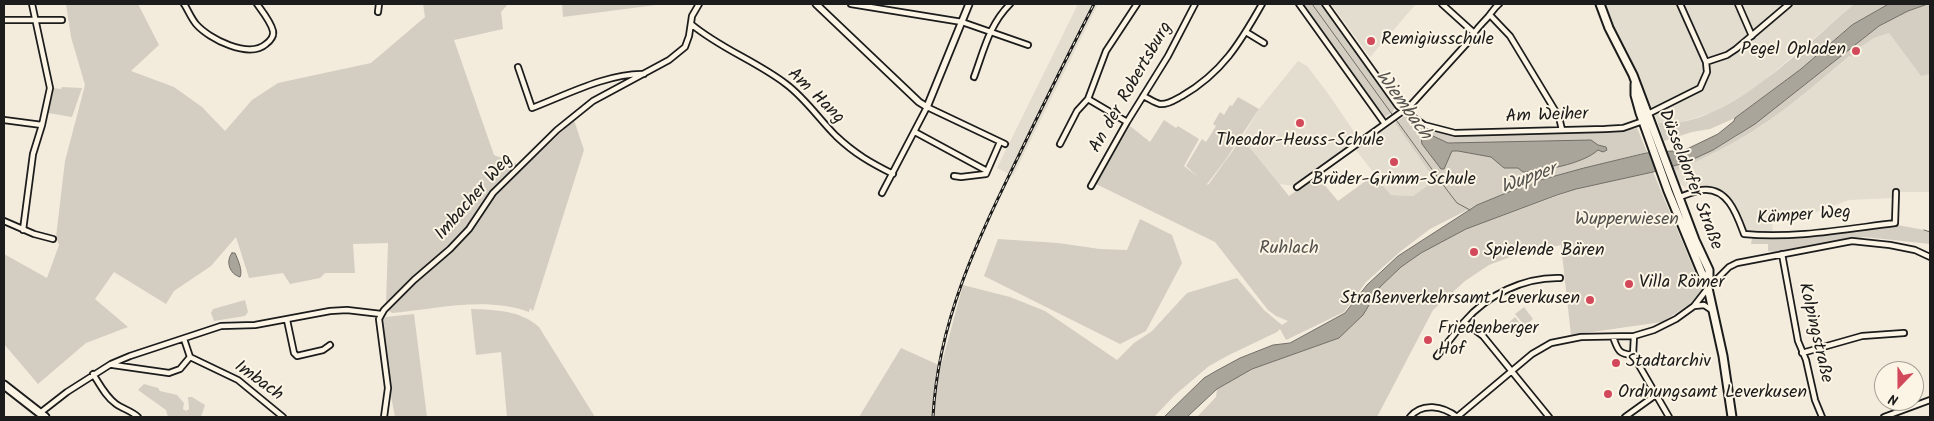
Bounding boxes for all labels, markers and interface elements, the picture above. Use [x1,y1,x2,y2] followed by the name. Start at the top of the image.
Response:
[1086,19,1178,157] street label: An der Robertsburg
[1381,30,1494,52] place label: Remigiusschule
[1365,35,1377,47] marker: Remigiusschule
[1741,40,1846,62] place label: Pegel Opladen
[1850,45,1862,57] marker: Pegel Opladen
[782,65,848,129] street label: Am Hang
[1369,67,1435,145] water label: Wiembach
[1505,105,1589,129] street label: Am Weiher
[1652,107,1726,253] street label: Düsseldorfer Straße
[1294,117,1306,129] marker: Theodor-Heuss-Schule
[1216,131,1384,153] place label: Theodor-Heuss-Schule
[432,150,518,246] street label: Imbacher Weg
[1388,156,1400,168] marker: Brüder-Grimm-Schule
[1498,160,1560,200] water label: Wupper
[1312,170,1476,192] place label: Brüder-Grimm-Schule
[1756,203,1852,231] street label: Kämper Weg
[1575,210,1679,232] park label: Wupperwiesen
[1259,239,1319,261] park label: Ruhlach
[1484,241,1605,263] place label: Spielende Bären
[1468,246,1480,258] marker: Spielende Bären
[1639,273,1724,295] place label: Villa Römer
[1623,278,1635,290] marker: Villa Römer
[1792,281,1836,385] street label: Kolpingstraße
[1340,289,1580,311] place label: Straßenverkehrsamt Leverkusen
[1584,294,1596,306] marker: Straßenverkehrsamt Leverkusen
[1438,319,1539,362] place label: Friedenberger Hof
[1422,334,1434,346] marker: Friedenberger Hof
[1626,352,1711,374] place label: Stadtarchiv
[229,357,287,407] street label: Imbach
[1610,357,1622,369] marker: Stadtarchiv
[1874,361,1924,411] north arrow
[1618,383,1807,405] place label: Ordnungsamt Leverkusen
[1886,387,1902,411] text: N
[1602,388,1614,400] marker: Ordnungsamt Leverkusen

